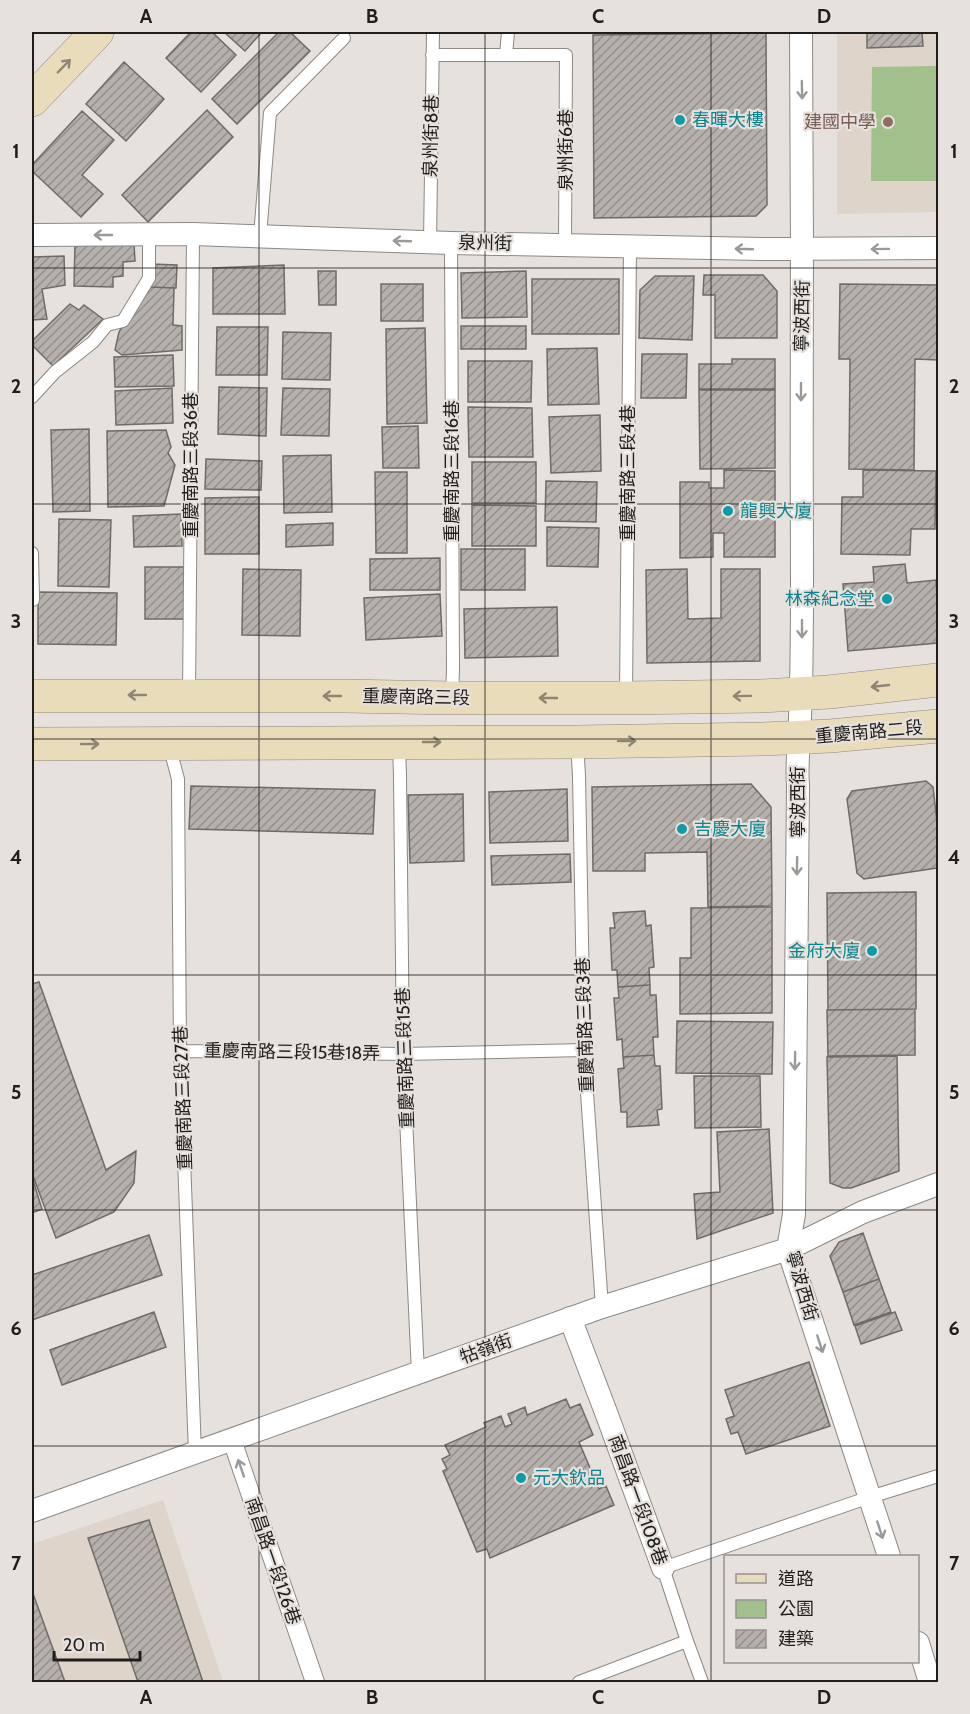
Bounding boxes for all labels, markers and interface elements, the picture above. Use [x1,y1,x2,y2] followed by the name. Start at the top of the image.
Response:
[140,4,153,28] text: A
[366,4,378,28] text: B
[592,4,604,28] text: C
[817,4,831,28] text: D
[57,58,72,73] one-way arrow
[796,79,807,99] one-way arrow
[419,94,443,178] street label: 泉州街8巷
[555,109,577,191] street label: 泉州街6巷
[692,109,764,131] place label: 春暉大樓
[804,111,876,133] place label: 建國中學
[673,113,687,127] marker: 春暉大樓
[881,115,895,129] marker: 建國中學
[12,139,20,163] text: 1
[950,139,958,163] text: 1
[93,229,113,241] one-way arrow
[458,232,512,254] street label: 泉州街
[393,235,413,246] one-way arrow
[735,243,755,255] one-way arrow
[871,243,891,255] one-way arrow
[790,280,814,352] street label: 寧波西街
[11,374,21,398] text: 2
[949,374,959,398] text: 2
[795,382,807,402] one-way arrow
[180,392,202,538] street label: 重慶南路三段36巷
[441,400,463,542] street label: 重慶南路三段16巷
[617,405,639,541] street label: 重慶南路三段4巷
[740,500,812,522] place label: 龍興大廈
[721,504,735,518] marker: 龍興大廈
[785,588,875,610] place label: 林森紀念堂
[880,592,894,606] marker: 林森紀念堂
[11,609,21,633] text: 3
[949,609,959,633] text: 3
[796,619,808,639] one-way arrow
[871,681,891,692] one-way arrow
[362,685,470,709] street label: 重慶南路三段
[127,690,147,701] one-way arrow
[322,690,342,702] one-way arrow
[733,690,753,702] one-way arrow
[538,692,558,704] one-way arrow
[814,716,924,748] street label: 重慶南路二段
[421,736,441,748] one-way arrow
[616,736,636,747] one-way arrow
[79,738,99,750] one-way arrow
[787,766,809,838] street label: 寧波西街
[694,818,766,840] place label: 吉慶大廈
[675,822,689,836] marker: 吉慶大廈
[10,845,22,869] text: 4
[948,845,960,869] text: 4
[792,855,803,875] one-way arrow
[788,940,860,962] place label: 金府大廈
[865,944,879,958] marker: 金府大廈
[572,957,598,1093] street label: 重慶南路三段3巷
[392,987,418,1129] street label: 重慶南路三段15巷
[169,1025,197,1171] street label: 重慶南路三段27巷
[204,1039,380,1065] street label: 重慶南路三段15巷18弄
[789,1050,801,1070] one-way arrow
[11,1080,21,1104] text: 5
[949,1080,959,1104] text: 5
[782,1248,822,1324] street label: 寧波西街
[10,1316,22,1340] text: 6
[948,1316,960,1340] text: 6
[457,1329,515,1369] street label: 牯嶺街
[815,1334,826,1353] one-way arrow
[604,1432,672,1568] street label: 南昌路一段108巷
[235,1459,246,1478] one-way arrow
[533,1467,605,1489] place label: 元大欽品
[514,1471,528,1485] marker: 元大欽品
[241,1494,305,1628] street label: 南昌路一段126巷
[876,1520,887,1539] one-way arrow
[11,1551,22,1575] text: 7
[949,1551,960,1575] text: 7
[724,1555,919,1663] legend
[778,1568,814,1590] text: 道路
[778,1598,814,1620] text: 公園
[54,1624,140,1662] scale bar
[778,1628,814,1650] text: 建築
[63,1634,105,1656] text: 20 m
[140,1685,153,1709] text: A
[366,1685,378,1709] text: B
[592,1685,604,1709] text: C
[817,1685,831,1709] text: D

